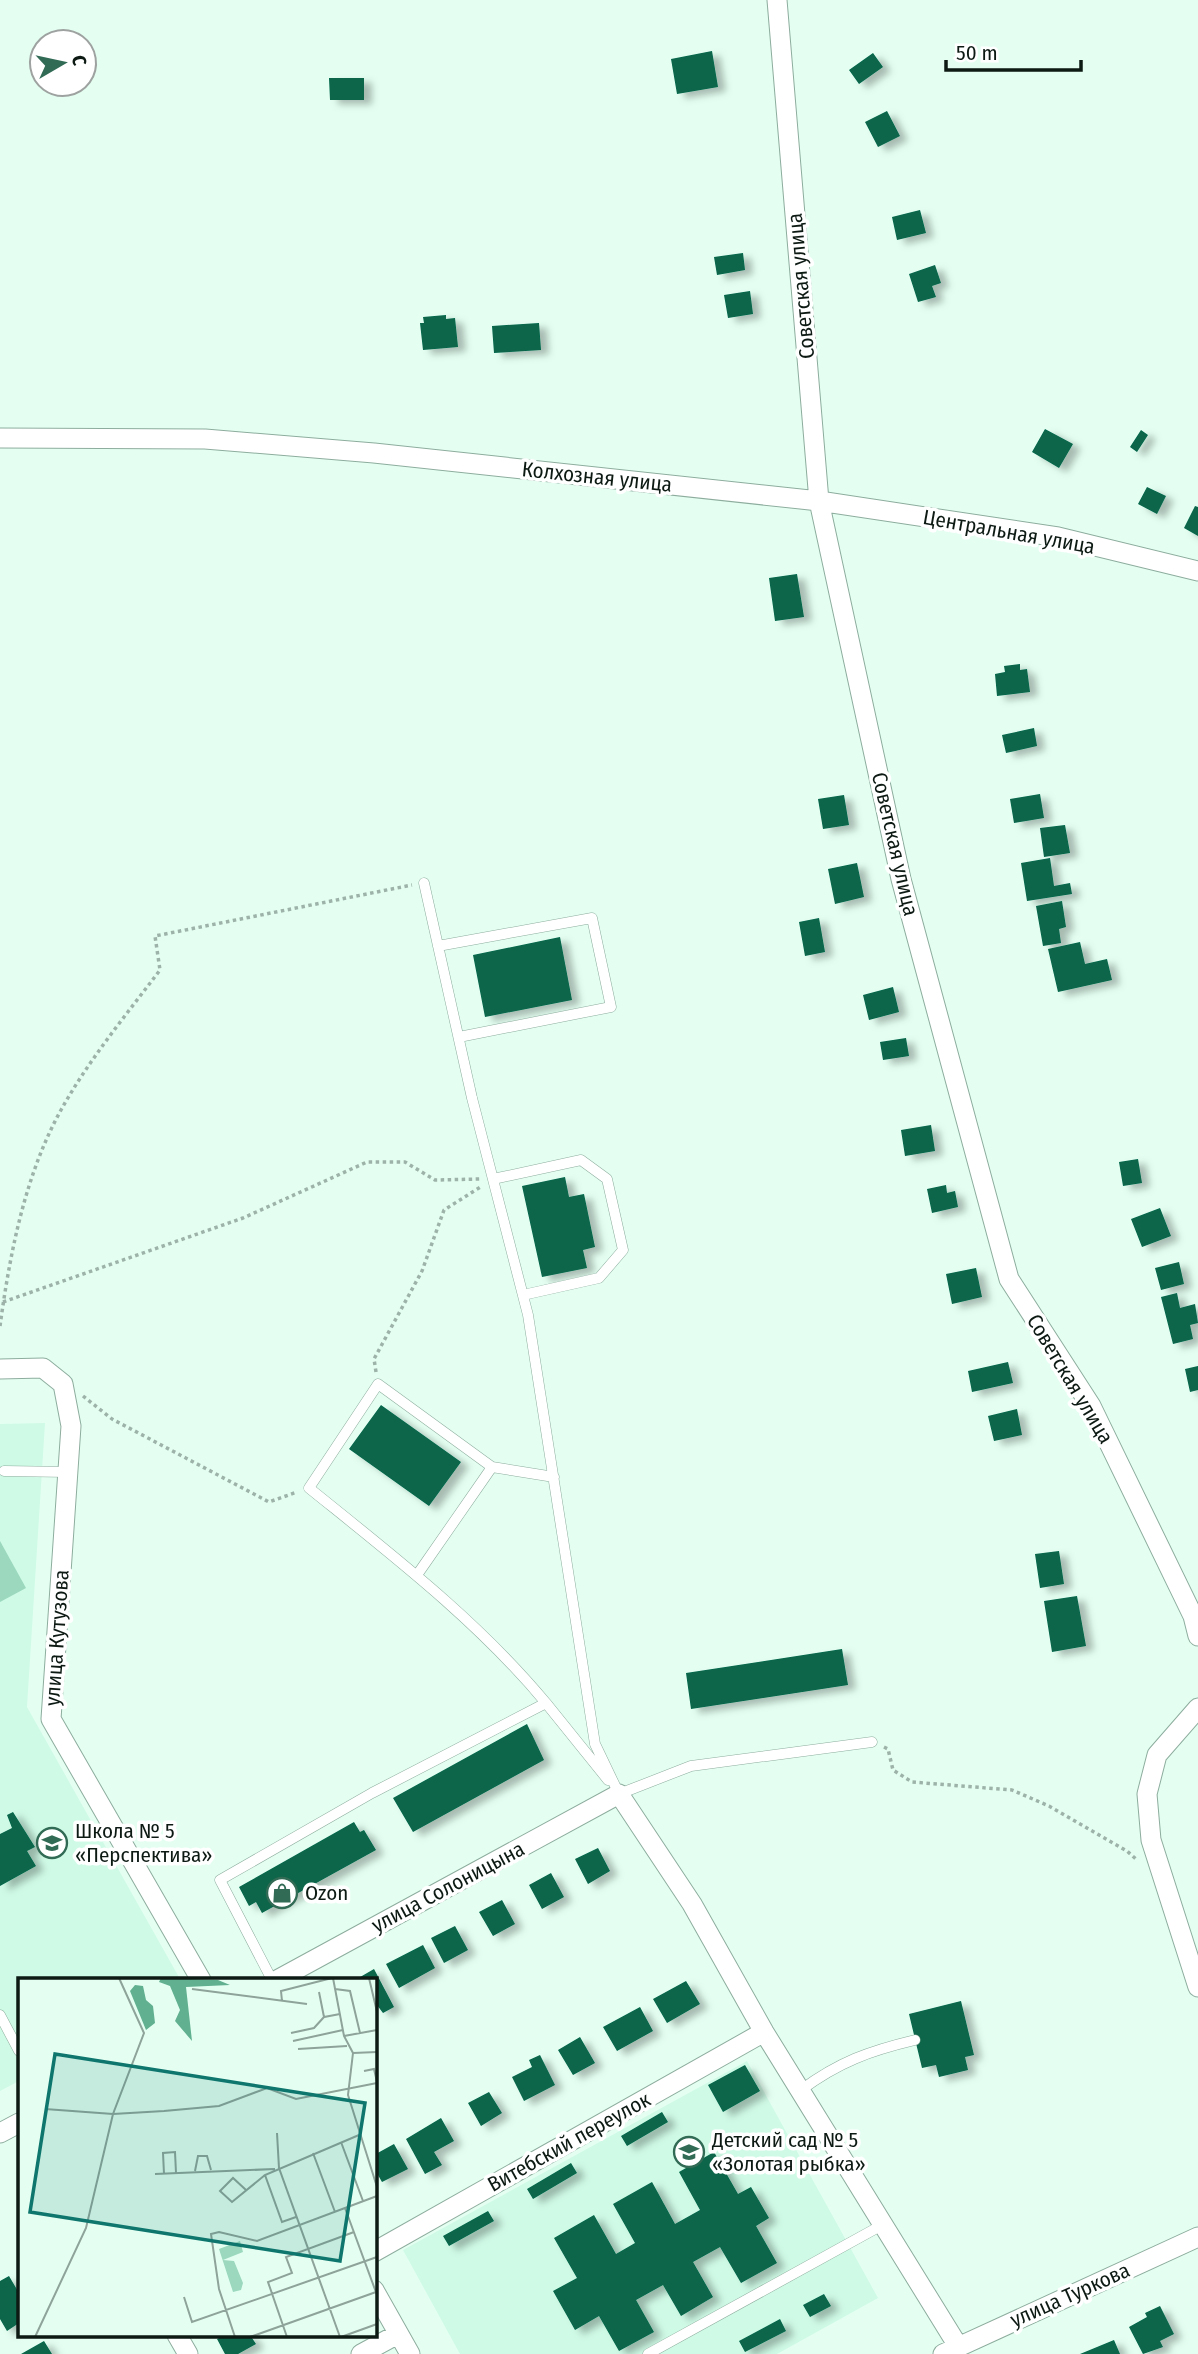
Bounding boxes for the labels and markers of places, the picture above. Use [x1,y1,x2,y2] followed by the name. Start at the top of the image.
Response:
[75,1818,213,1868] place label: Школа № 5 «Перспектива»
[35,1826,69,1860] school or university icon: Школа № 5 «Перспектива»
[265,1876,299,1910] shop icon: Ozon
[305,1880,348,1906] place label: Ozon
[711,2127,866,2177] place label: Детский сад № 5 «Золотая рыбка»
[672,2135,706,2169] school or university icon: Детский сад № 5 «Золотая рыбка»

